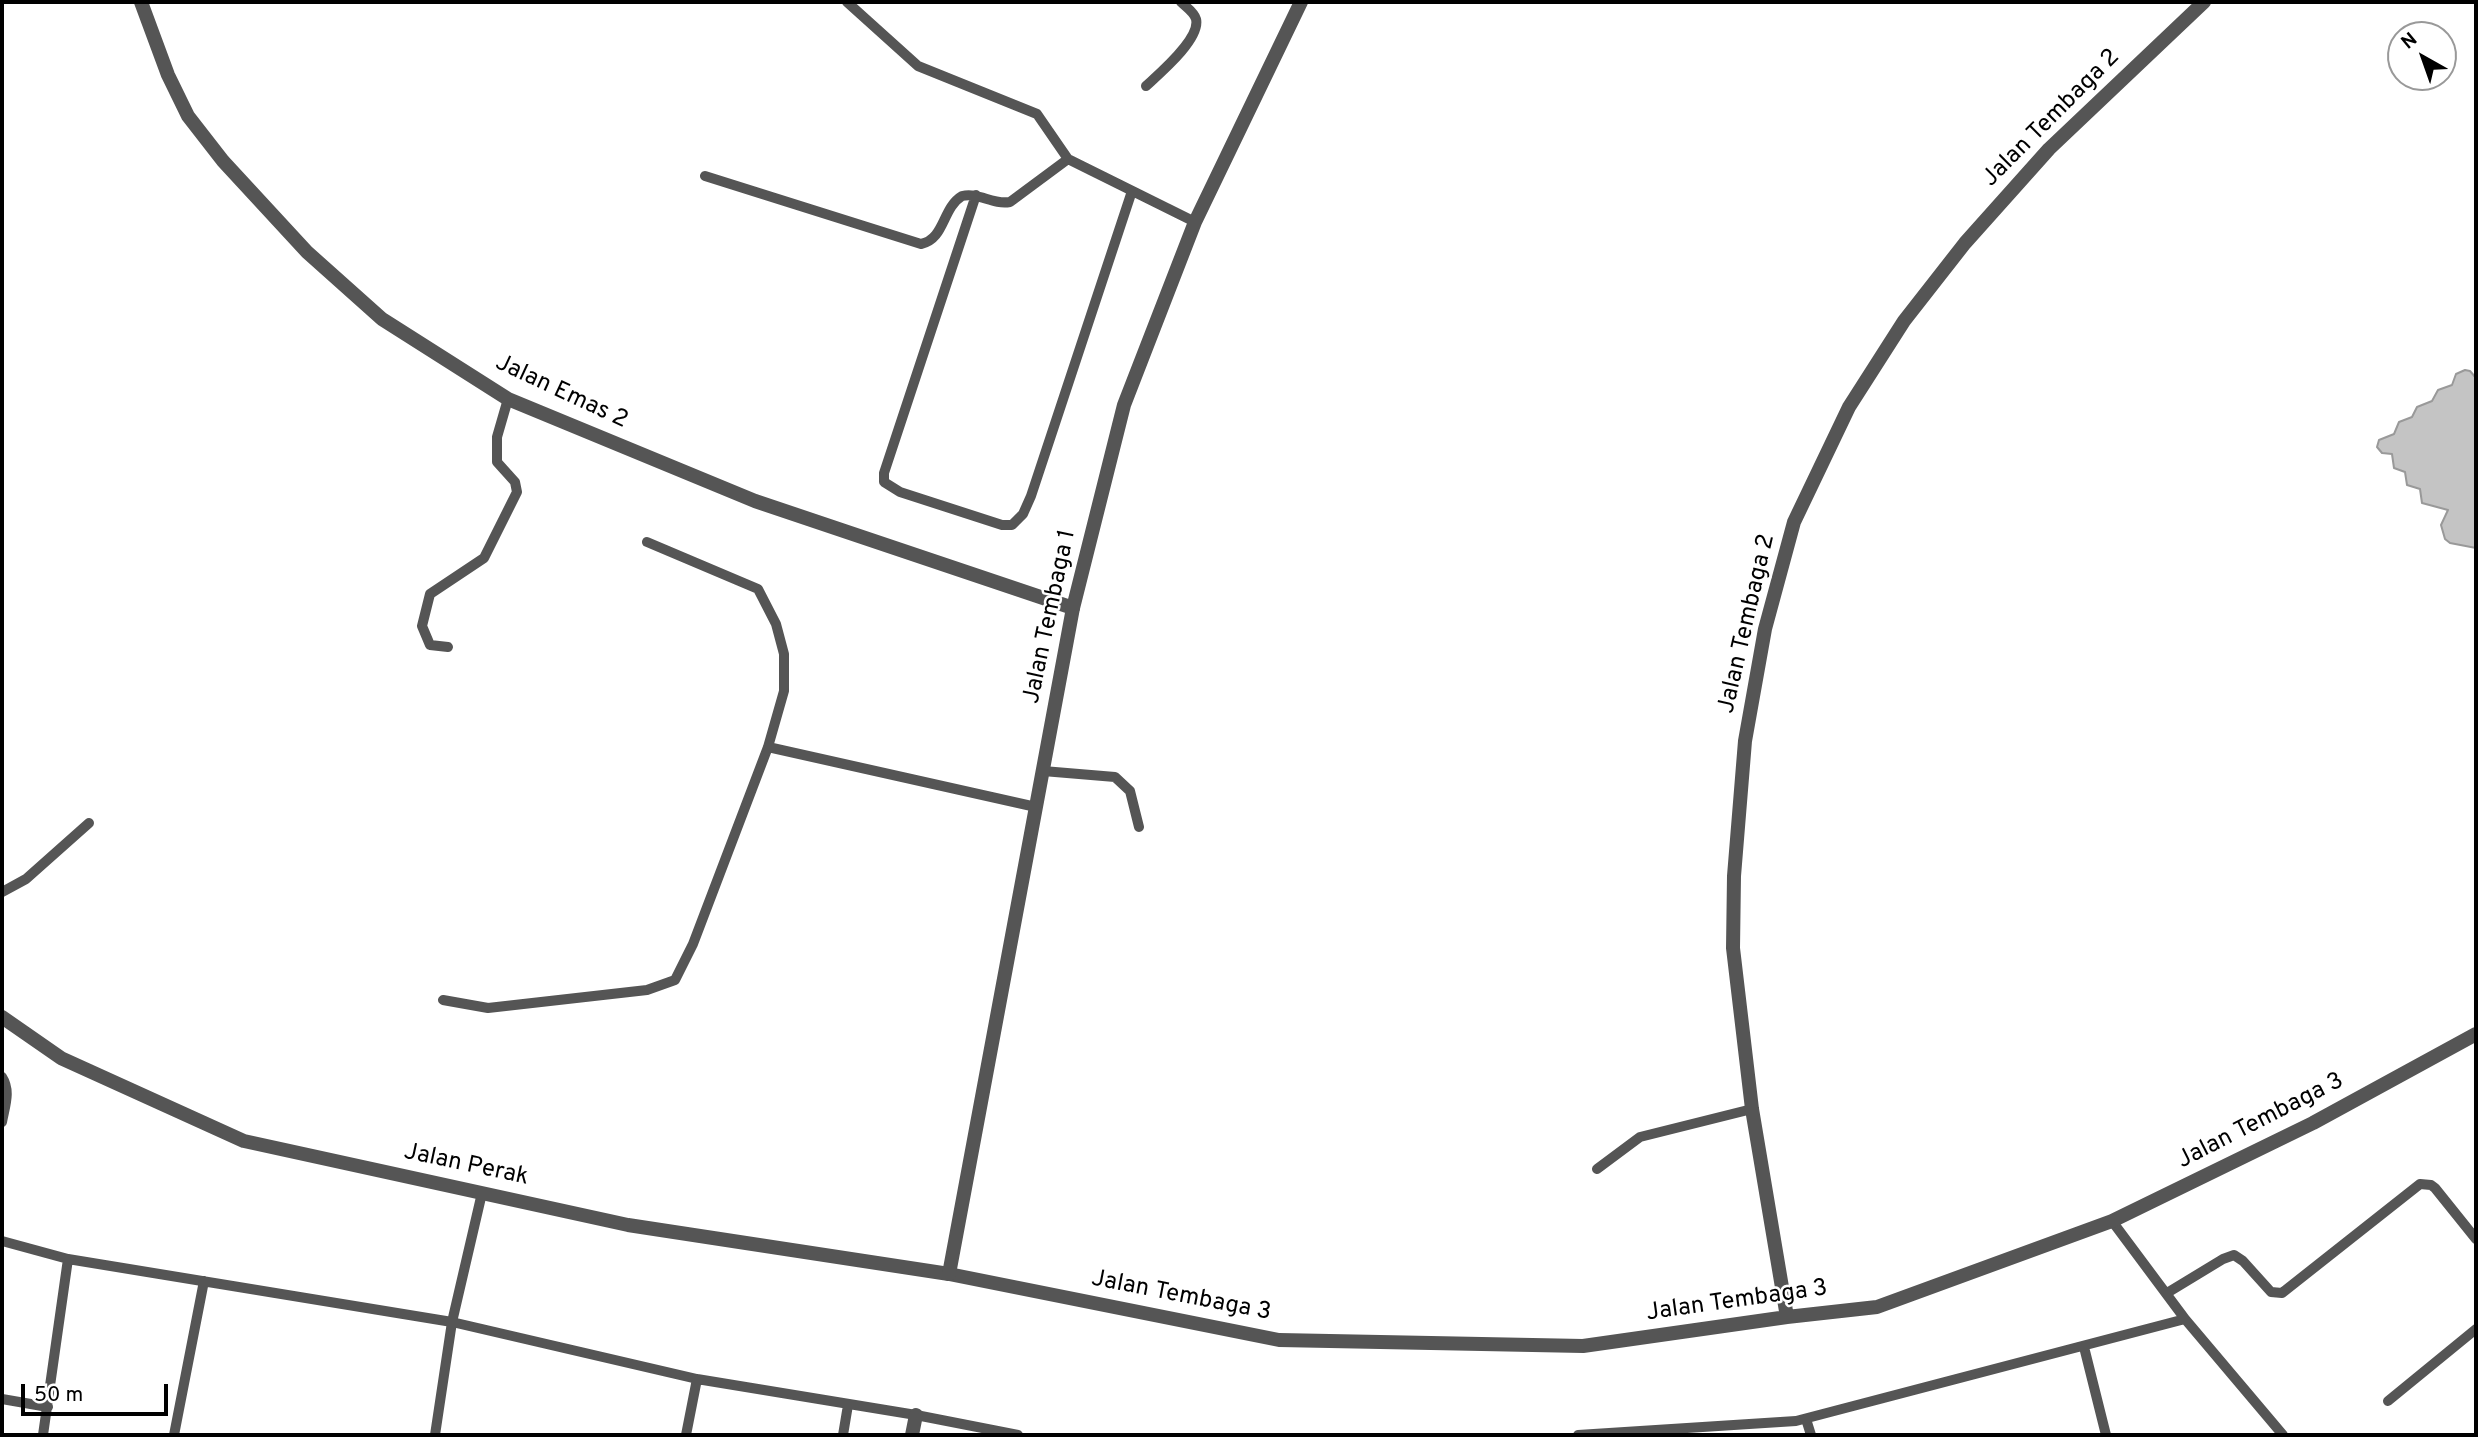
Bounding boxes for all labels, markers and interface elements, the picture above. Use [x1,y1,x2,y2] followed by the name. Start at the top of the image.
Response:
[2387,21,2457,91] north arrow
[2397,28,2423,55] text: N
[1977,44,2127,194] street label: Jalan Tembaga 2
[490,350,632,436] street label: Jalan Emas 2
[1019,527,1083,707] street label: Jalan Tembaga 1
[1713,532,1783,716] street label: Jalan Tembaga 2
[2173,1068,2349,1176] street label: Jalan Tembaga 3
[401,1139,531,1193] street label: Jalan Perak
[1089,1265,1273,1329] street label: Jalan Tembaga 3
[1645,1275,1829,1329] street label: Jalan Tembaga 3
[24,1370,172,1414] scale bar
[34,1382,83,1409] text: 50 m

